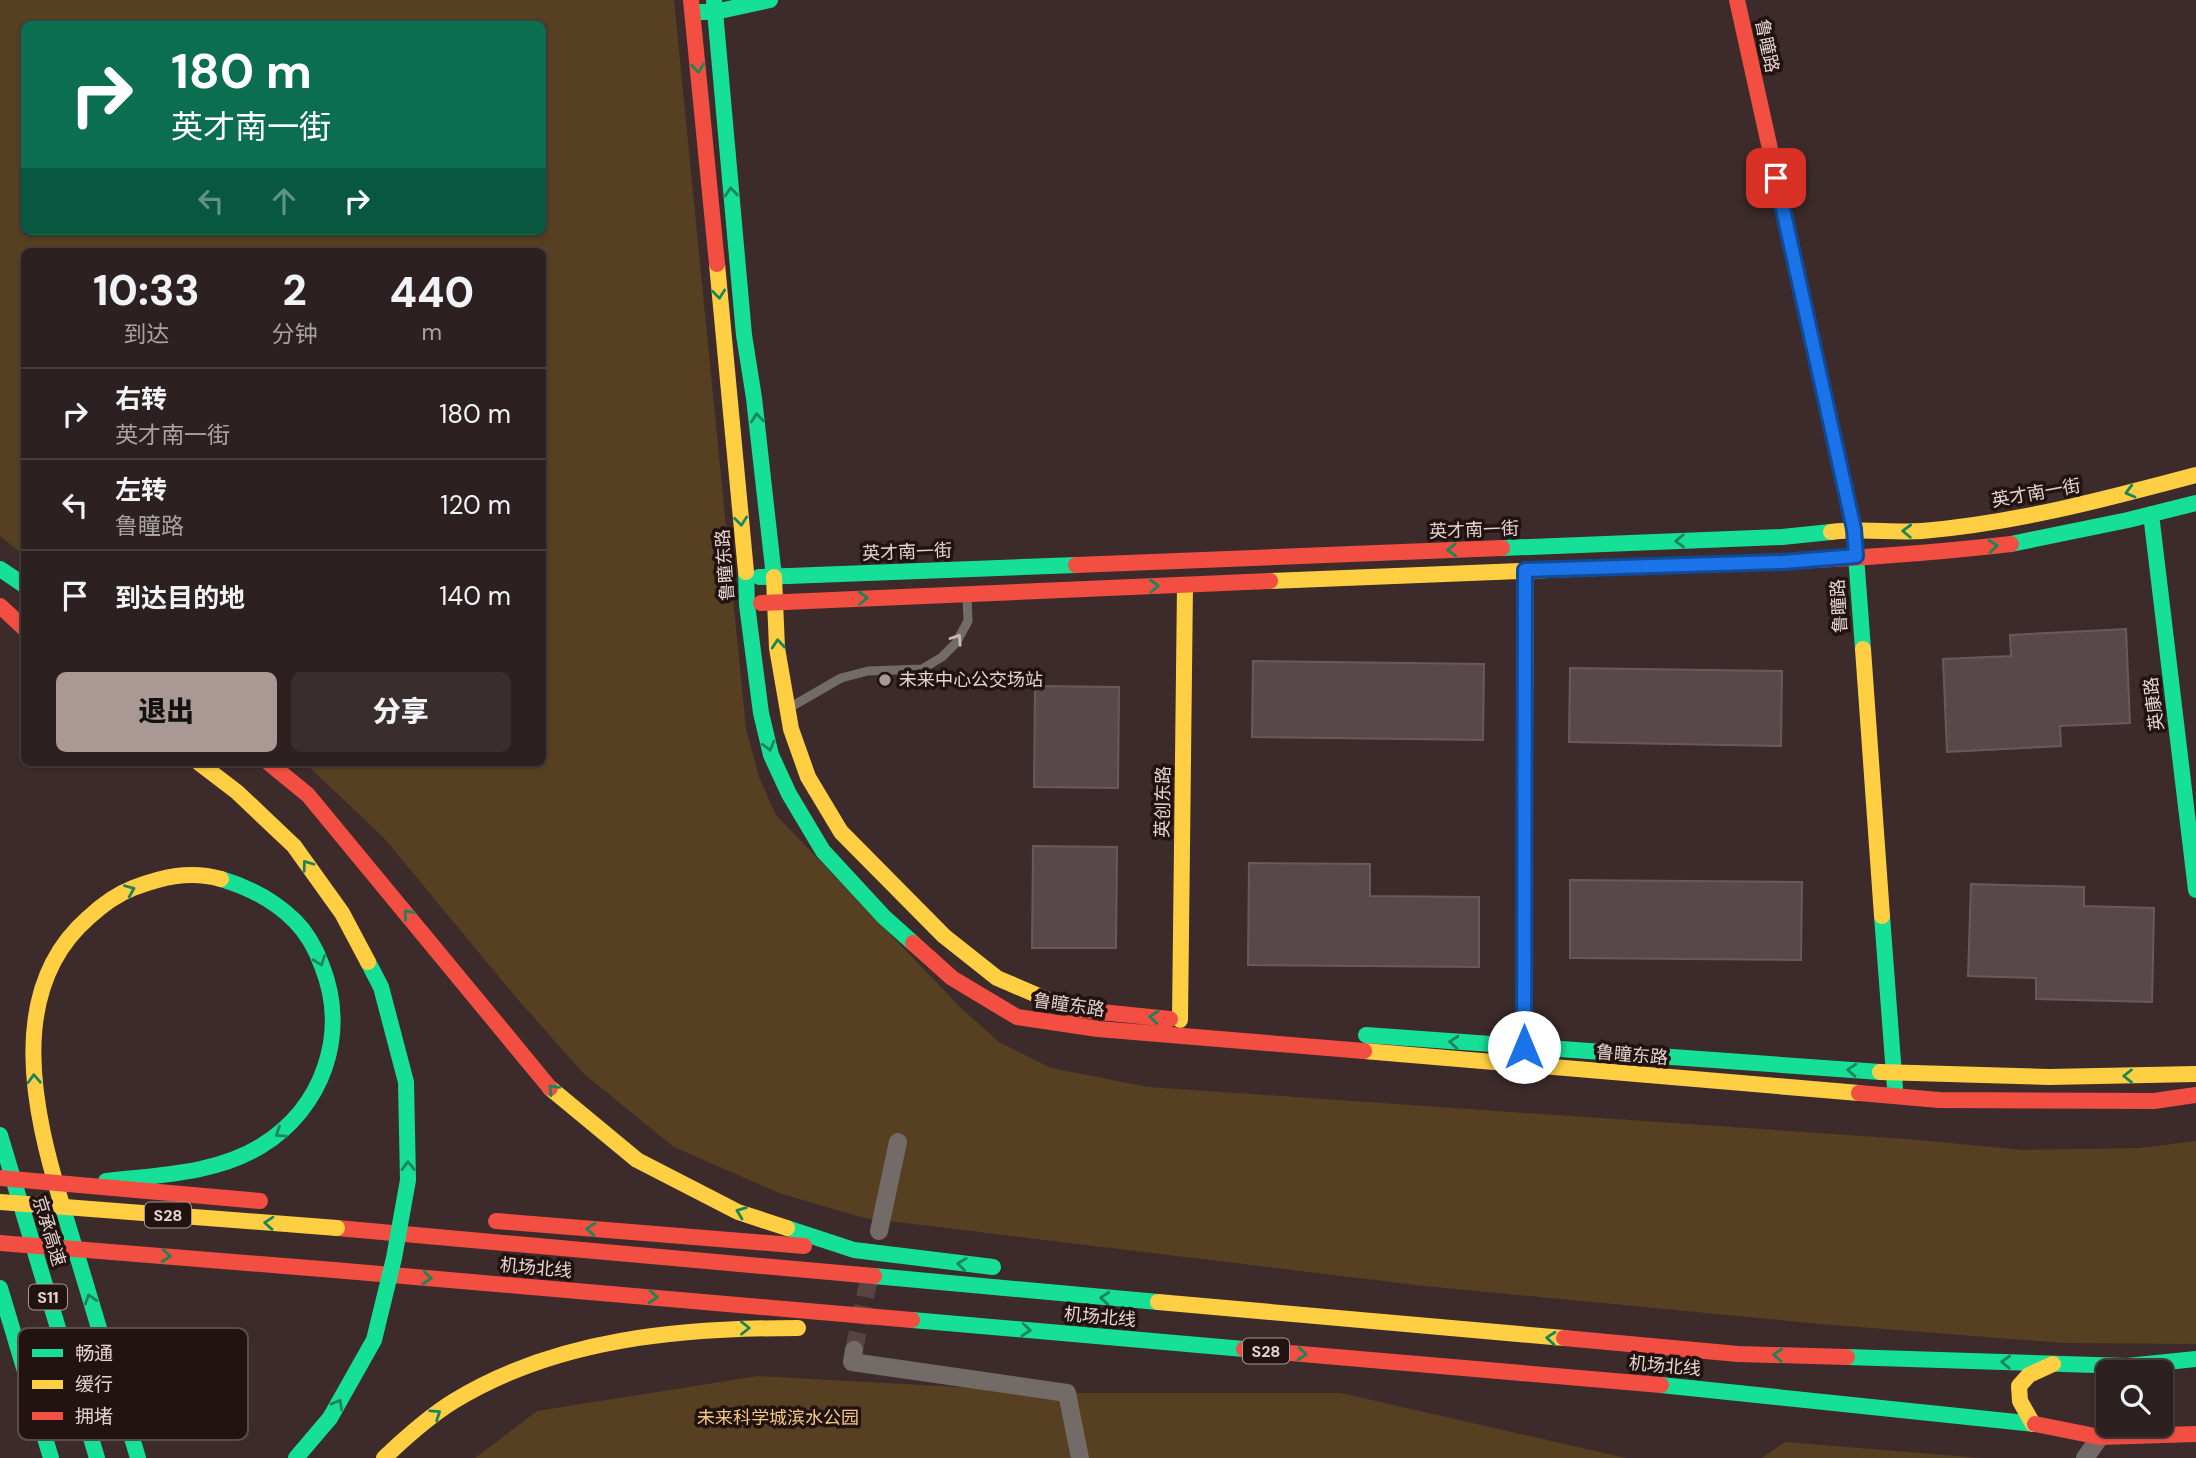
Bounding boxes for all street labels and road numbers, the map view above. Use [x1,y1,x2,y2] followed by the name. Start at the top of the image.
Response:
[1750,17,1784,75] street label: 鲁瞳路
[1990,473,2082,513] street label: 英才南一街
[1429,516,1519,544] street label: 英才南一街
[711,528,739,602] street label: 鲁瞳东路
[862,538,952,566] street label: 英才南一街
[1826,578,1852,634] street label: 鲁瞳路
[2139,676,2169,732] street label: 英康路
[1150,766,1176,838] street label: 英创东路
[1032,988,1106,1022] street label: 鲁瞳东路
[1595,1040,1669,1070] street label: 鲁瞳东路
[27,1193,71,1269] street label: 京承高速
[145,1203,191,1228] road number: S28
[499,1253,573,1283] street label: 机场北线
[29,1284,67,1310] road number: S11
[1063,1302,1137,1332] street label: 机场北线
[1243,1338,1289,1364] road number: S28
[1628,1351,1702,1381] street label: 机场北线

